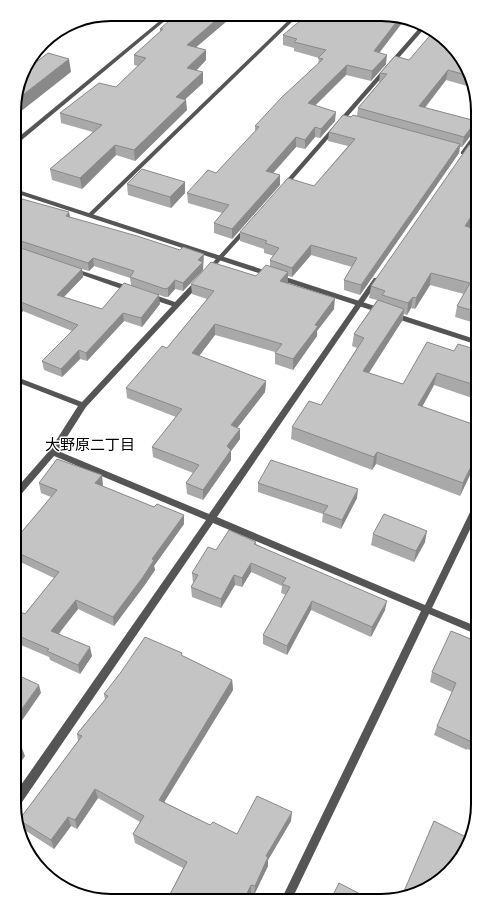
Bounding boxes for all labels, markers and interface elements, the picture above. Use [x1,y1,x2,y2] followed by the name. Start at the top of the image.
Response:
[45,435,135,453] district label: 大野原二丁目

